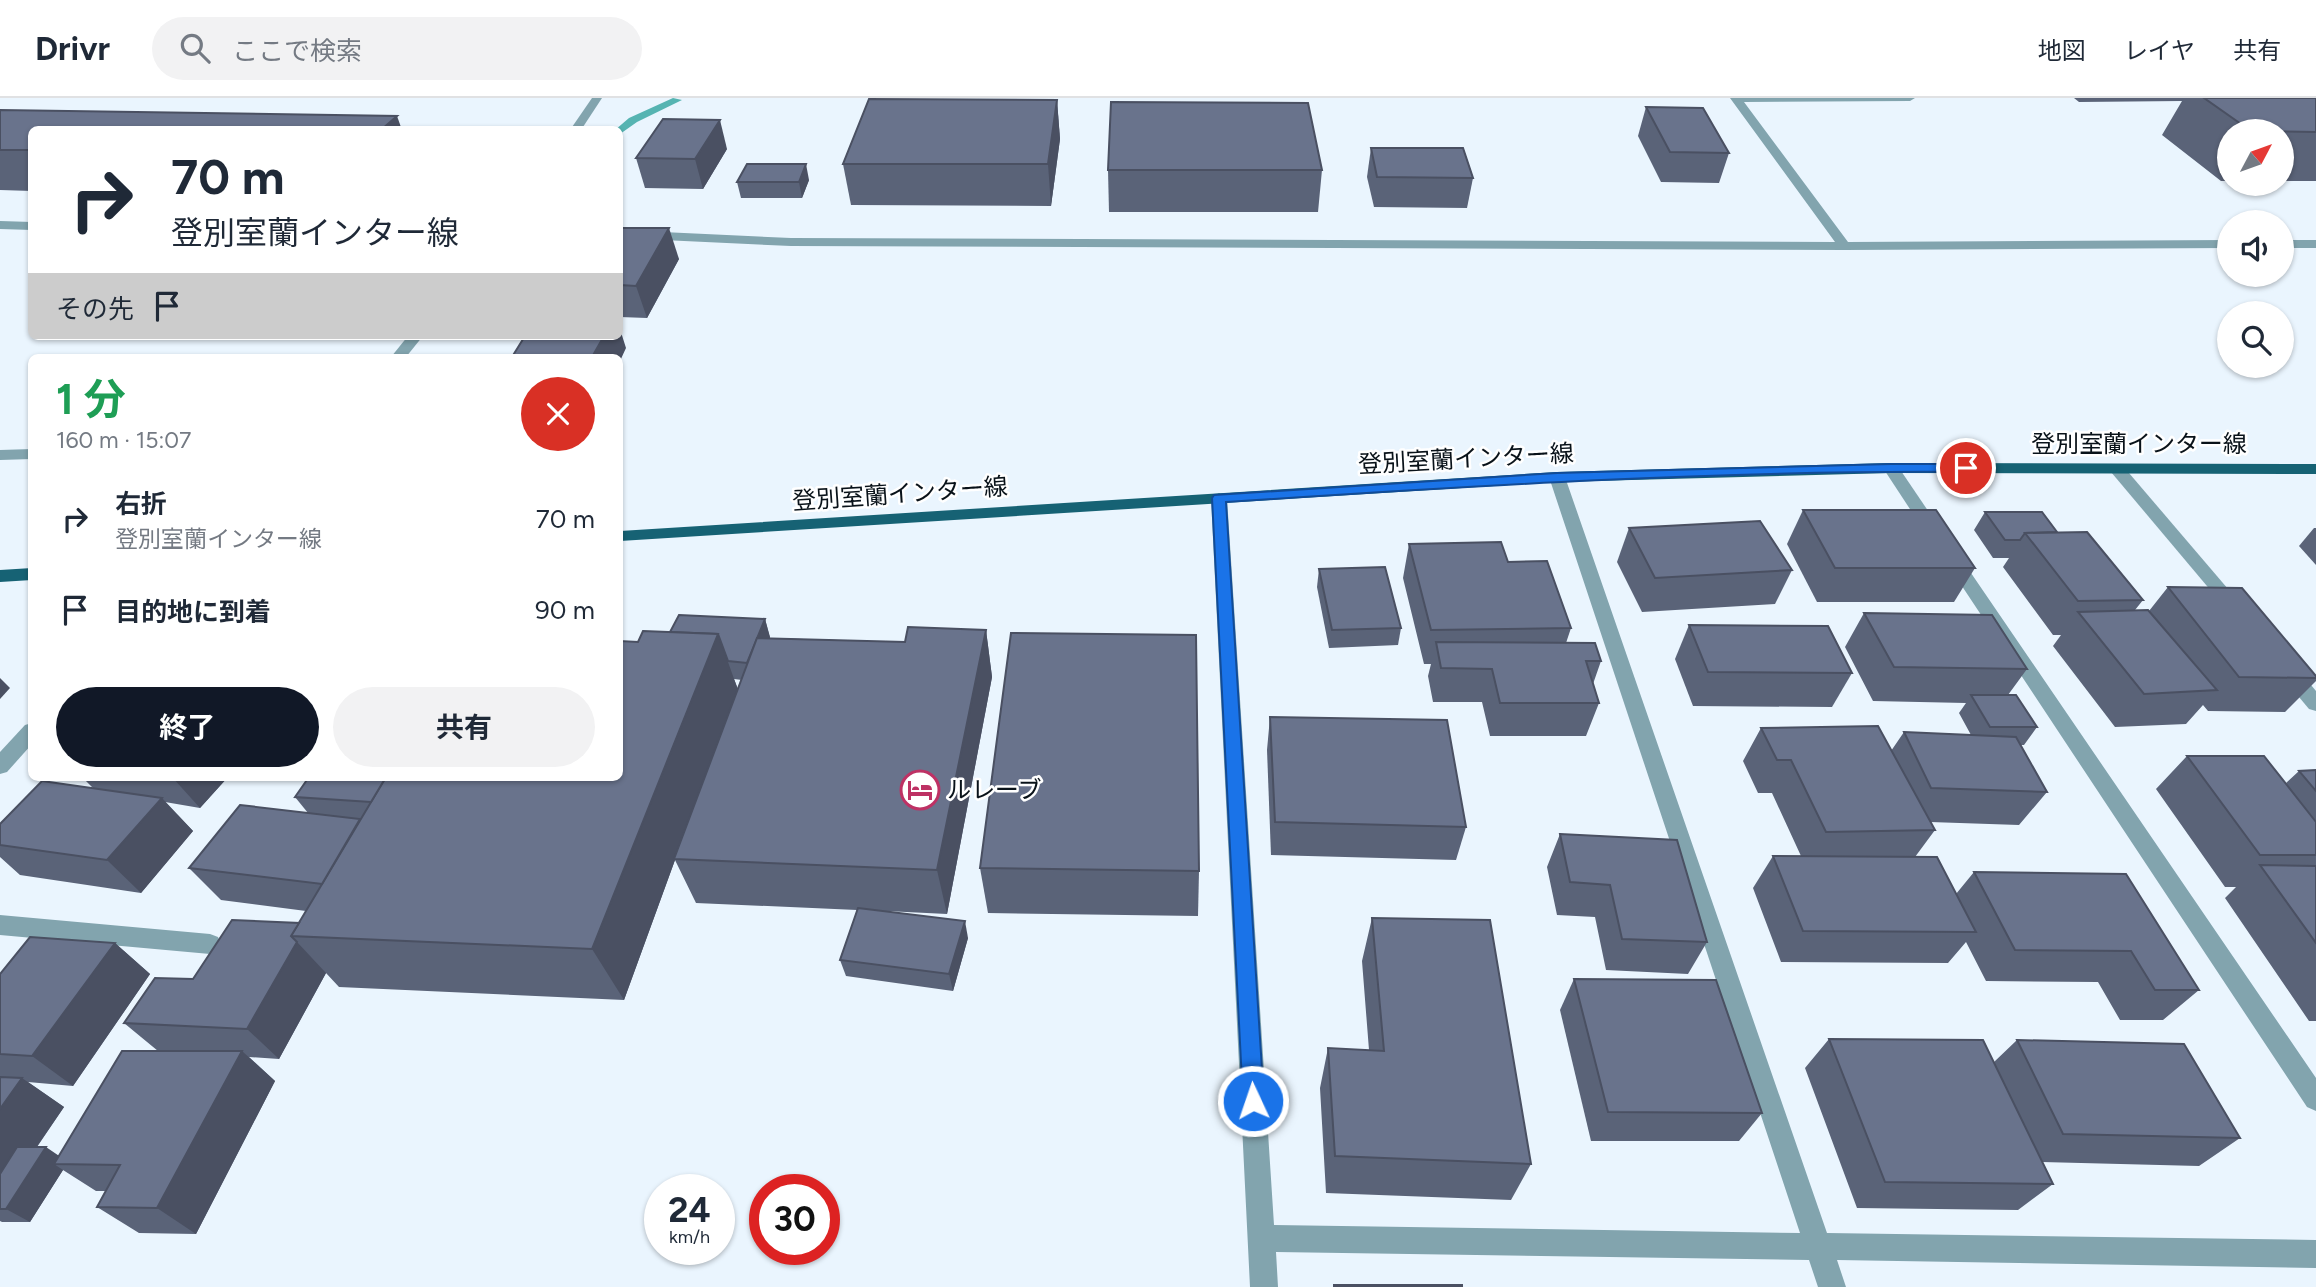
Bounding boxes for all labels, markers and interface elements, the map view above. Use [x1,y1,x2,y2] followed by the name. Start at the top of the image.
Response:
[152,17,642,80] search box
[35,29,110,68] text: Drivr
[176,29,214,67] icon: search
[232,35,362,67] text: ここで検索
[2038,36,2086,65] text: 地図
[2124,36,2195,65] text: レイヤ
[2233,36,2281,65] text: 共有
[2217,119,2294,196] north arrow
[2217,119,2294,378] map controls
[171,147,284,206] text: 70 m
[56,154,147,245] icon: right
[2217,210,2294,287] button: sound
[171,214,459,252] text: 登別室蘭インター線
[148,287,186,325] icon: arrive
[56,293,134,325] text: その先
[2217,301,2294,378] button: search
[56,374,126,425] text: 1 分
[521,377,595,451] button: close
[56,426,191,454] text: 160 m · 15:07
[2031,429,2247,458] street label: 登別室蘭インター線
[1357,438,1575,479] street label: 登別室蘭インター線
[1936,438,1996,498] pin
[1947,449,1985,487] icon: arrive
[791,472,1009,515] street label: 登別室蘭インター線
[115,488,167,520] text: 右折
[56,500,94,538] icon: right
[536,503,595,535] text: 70 m
[115,525,322,553] text: 登別室蘭インター線
[56,591,94,629] icon: arrive
[535,594,595,626] text: 90 m
[115,596,271,628] text: 目的地に到着
[56,687,319,767] button: 終了
[333,687,595,767] button: 共有
[899,769,941,811] hotel icon: ルレーブ
[947,775,1042,804] place label: ルレーブ
[1216,1064,1290,1138] position arrow
[749,1174,840,1265] speed limit sign: 30
[668,1189,711,1231] text: 24
[669,1226,710,1248] text: km/h

